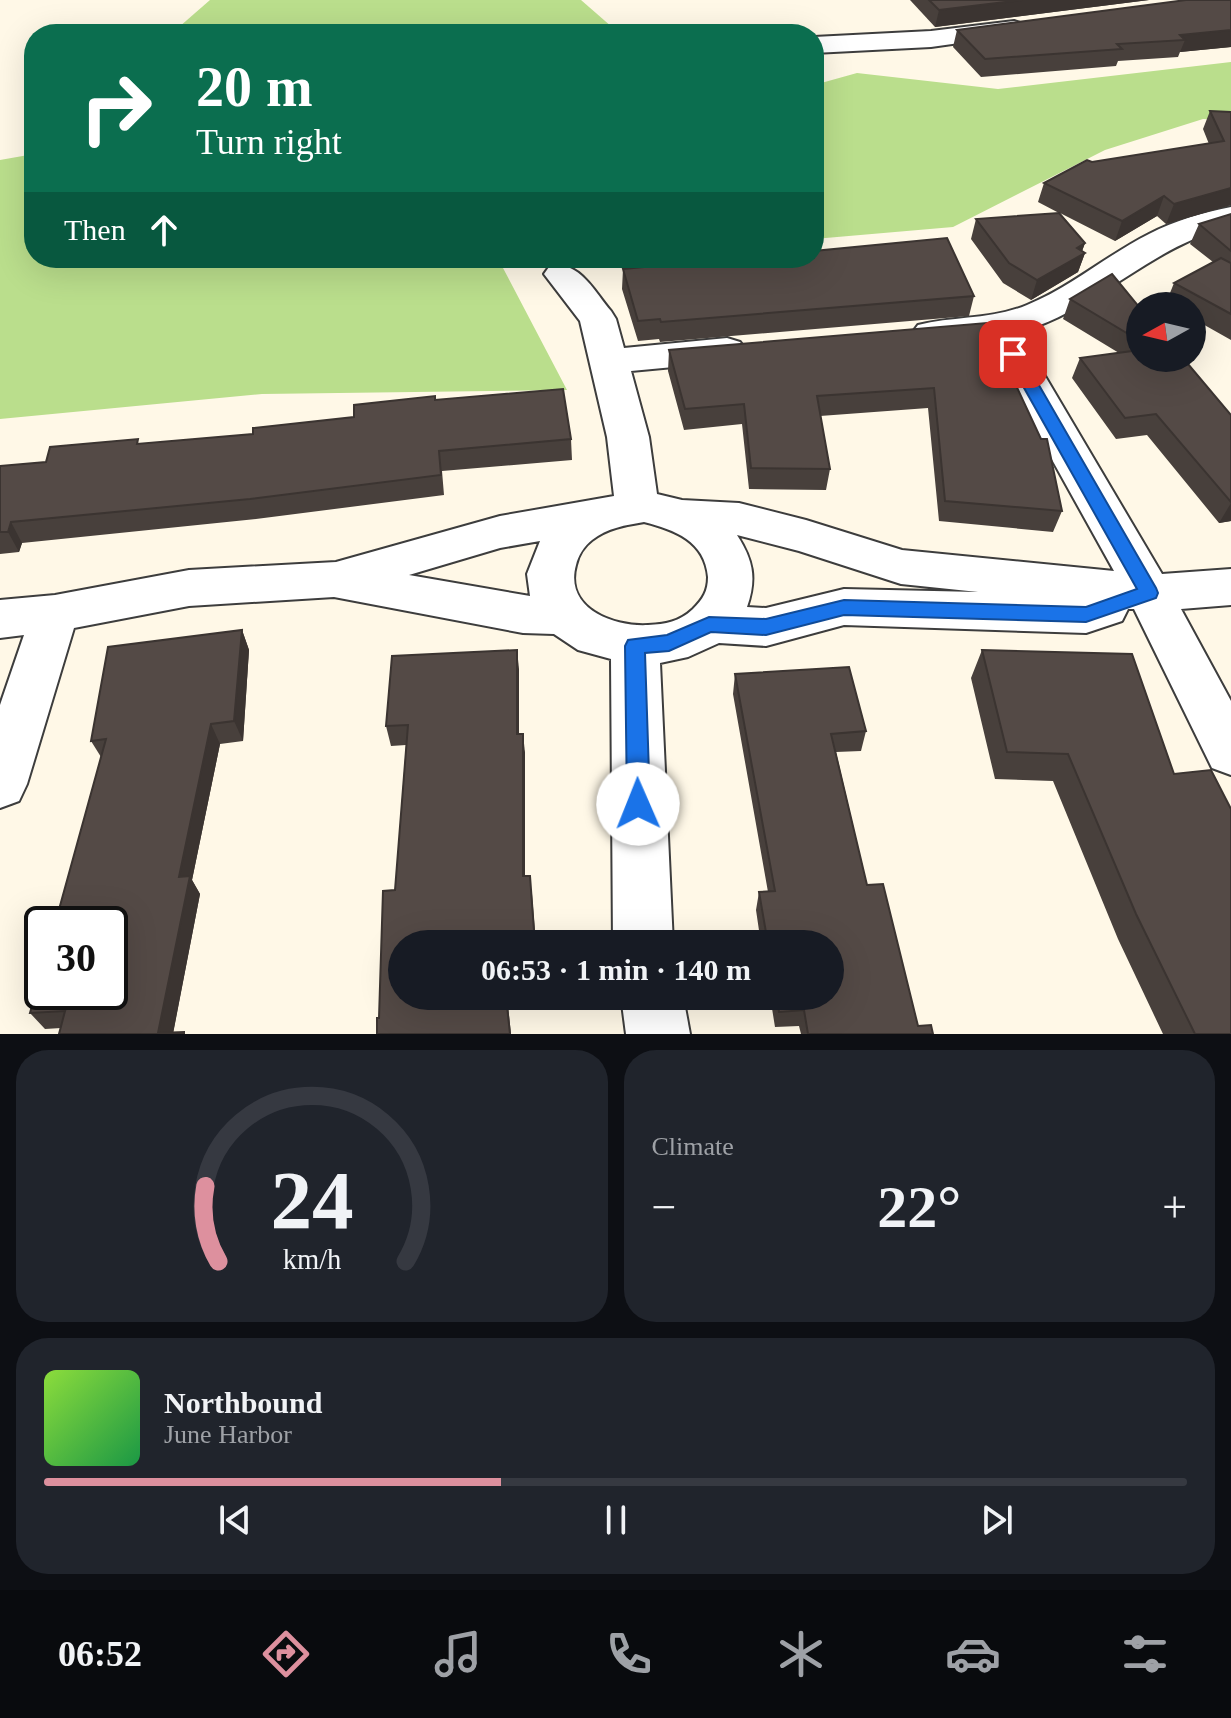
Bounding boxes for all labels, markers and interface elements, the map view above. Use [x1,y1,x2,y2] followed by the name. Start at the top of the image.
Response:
[64,56,168,160] icon: right
[196,56,313,118] text: 20 m
[196,122,342,162] text: Turn right
[142,208,186,252] icon: ahead
[64,213,126,246] text: Then
[1126,292,1206,372] north arrow
[1126,292,1206,372] map controls
[979,320,1047,388] pin
[991,332,1035,376] icon: arrive
[596,762,680,846] position arrow
[24,906,128,1010] speed limit sign: 30
[481,953,751,986] text: 06:53 · 1 min · 140 m
[652,1132,734,1161] text: Climate
[270,1154,353,1246] text: 24
[877,1174,961,1240] text: 22°
[652,1183,676,1232] text: −
[1162,1183,1187,1232] text: +
[282,1244,341,1275] text: km/h
[164,1386,322,1419] text: Northbound
[164,1420,292,1449] text: June Harbor
[213,1498,257,1542] icon: previous
[594,1498,638,1542] icon: pause
[975,1498,1019,1542] icon: next
[258,1626,314,1682] icon: directions
[430,1626,486,1682] icon: music
[601,1626,657,1682] icon: phone
[773,1626,829,1682] icon: climate
[945,1626,1001,1682] icon: car
[1117,1626,1173,1682] icon: filters
[58,1634,142,1674] text: 06:52

